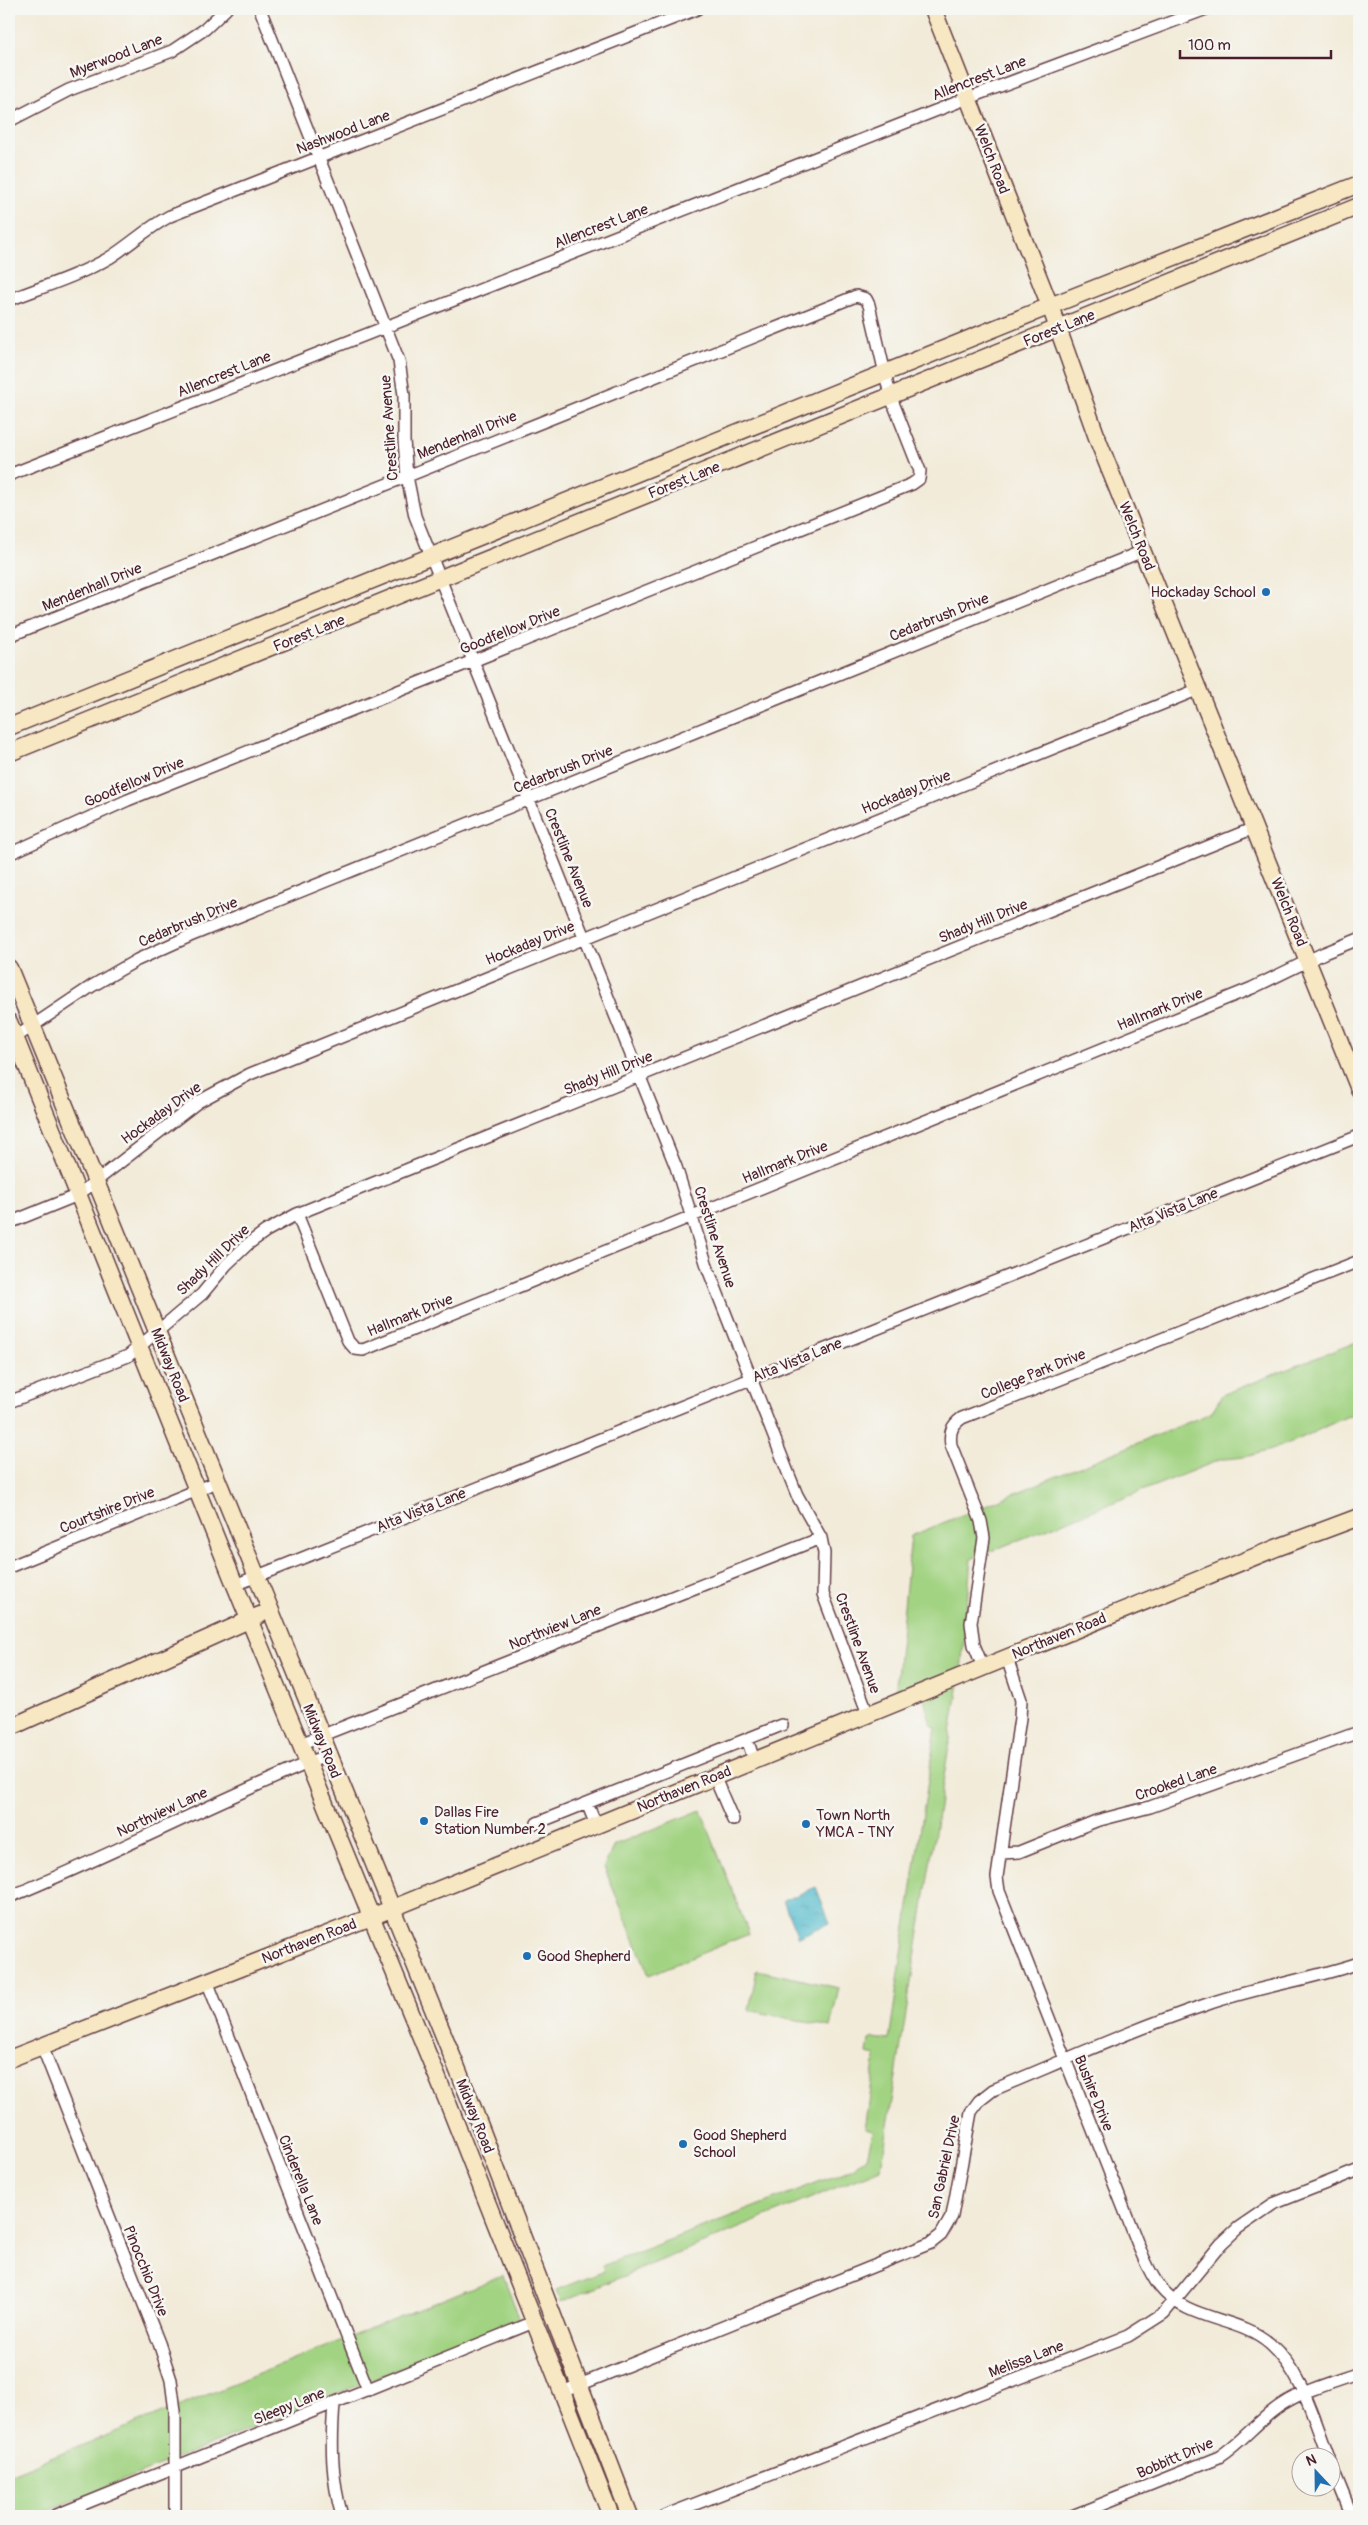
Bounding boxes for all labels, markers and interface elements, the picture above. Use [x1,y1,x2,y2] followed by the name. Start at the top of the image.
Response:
[1180,28,1332,60] scale bar
[67,30,166,83] street label: Myerwood Lane
[1188,36,1231,55] text: 100 m
[929,52,1030,105] street label: Allencrest Lane
[294,106,393,159] street label: Nashwood Lane
[970,122,1013,197] street label: Welch Road
[551,200,652,253] street label: Allencrest Lane
[1021,305,1098,351] street label: Forest Lane
[175,347,274,402] street label: Allencrest Lane
[376,374,403,481] street label: Crestline Avenue
[415,407,520,464] street label: Mendenhall Drive
[646,457,723,503] street label: Forest Lane
[1114,499,1159,573] street label: Welch Road
[40,559,145,616] street label: Mendenhall Drive
[1151,583,1256,602] place label: Hockaday School
[1260,586,1272,598] marker: Hockaday School
[887,589,992,646] street label: Cedarbrush Drive
[457,601,564,659] street label: Goodfellow Drive
[271,610,348,656] street label: Forest Lane
[511,741,616,798] street label: Cedarbrush Drive
[81,753,187,812] street label: Goodfellow Drive
[859,766,954,819] street label: Hockaday Drive
[540,806,597,911] street label: Crestline Avenue
[1266,875,1311,949] street label: Welch Road
[136,893,241,952] street label: Cedarbrush Drive
[936,895,1031,948] street label: Shady Hill Drive
[483,917,578,970] street label: Hockaday Drive
[1115,983,1206,1035] street label: Hallmark Drive
[561,1047,656,1100] street label: Shady Hill Drive
[118,1078,206,1149] street label: Hockaday Drive
[740,1136,831,1188] street label: Hallmark Drive
[689,1184,740,1291] street label: Crestline Avenue
[1126,1184,1221,1237] street label: Alta Vista Lane
[173,1220,254,1300] street label: Shady Hill Drive
[365,1289,456,1341] street label: Hallmark Drive
[146,1325,193,1405] street label: Midway Road
[750,1334,845,1387] street label: Alta Vista Lane
[978,1345,1089,1404] street label: College Park Drive
[57,1483,158,1538] street label: Courtshire Drive
[374,1484,469,1537] street label: Alta Vista Lane
[831,1590,885,1697] street label: Crestline Avenue
[506,1600,605,1655] street label: Northview Lane
[1009,1609,1109,1664] street label: Northaven Road
[298,1701,345,1781] street label: Midway Road
[1133,1759,1220,1805] street label: Crooked Lane
[634,1762,734,1817] street label: Northaven Road
[114,1783,211,1842] street label: Northview Lane
[434,1803,546,1839] place label: Dallas Fire Station Number 2
[815,1806,895,1842] place label: Town North YMCA - TNY
[418,1815,430,1827] marker: Dallas Fire Station Number 2
[800,1818,812,1830] marker: Town North YMCA - TNY
[259,1915,359,1968] street label: Northaven Road
[537,1947,631,1966] place label: Good Shepherd
[521,1950,533,1962] marker: Good Shepherd
[1070,2052,1118,2135] street label: Bushire Drive
[451,2076,498,2156] street label: Midway Road
[924,2113,965,2221] street label: San Gabriel Drive
[693,2126,787,2162] place label: Good Shepherd School
[274,2132,328,2229] street label: Cinderella Lane
[677,2138,689,2150] marker: Good Shepherd School
[119,2223,173,2320] street label: Pinocchio Drive
[986,2336,1067,2382] street label: Melissa Lane
[251,2383,328,2429] street label: Sleepy Lane
[1134,2434,1217,2483] street label: Bobbitt Drive
[1290,2448,1340,2498] north arrow
[1304,2451,1319,2470] text: N

